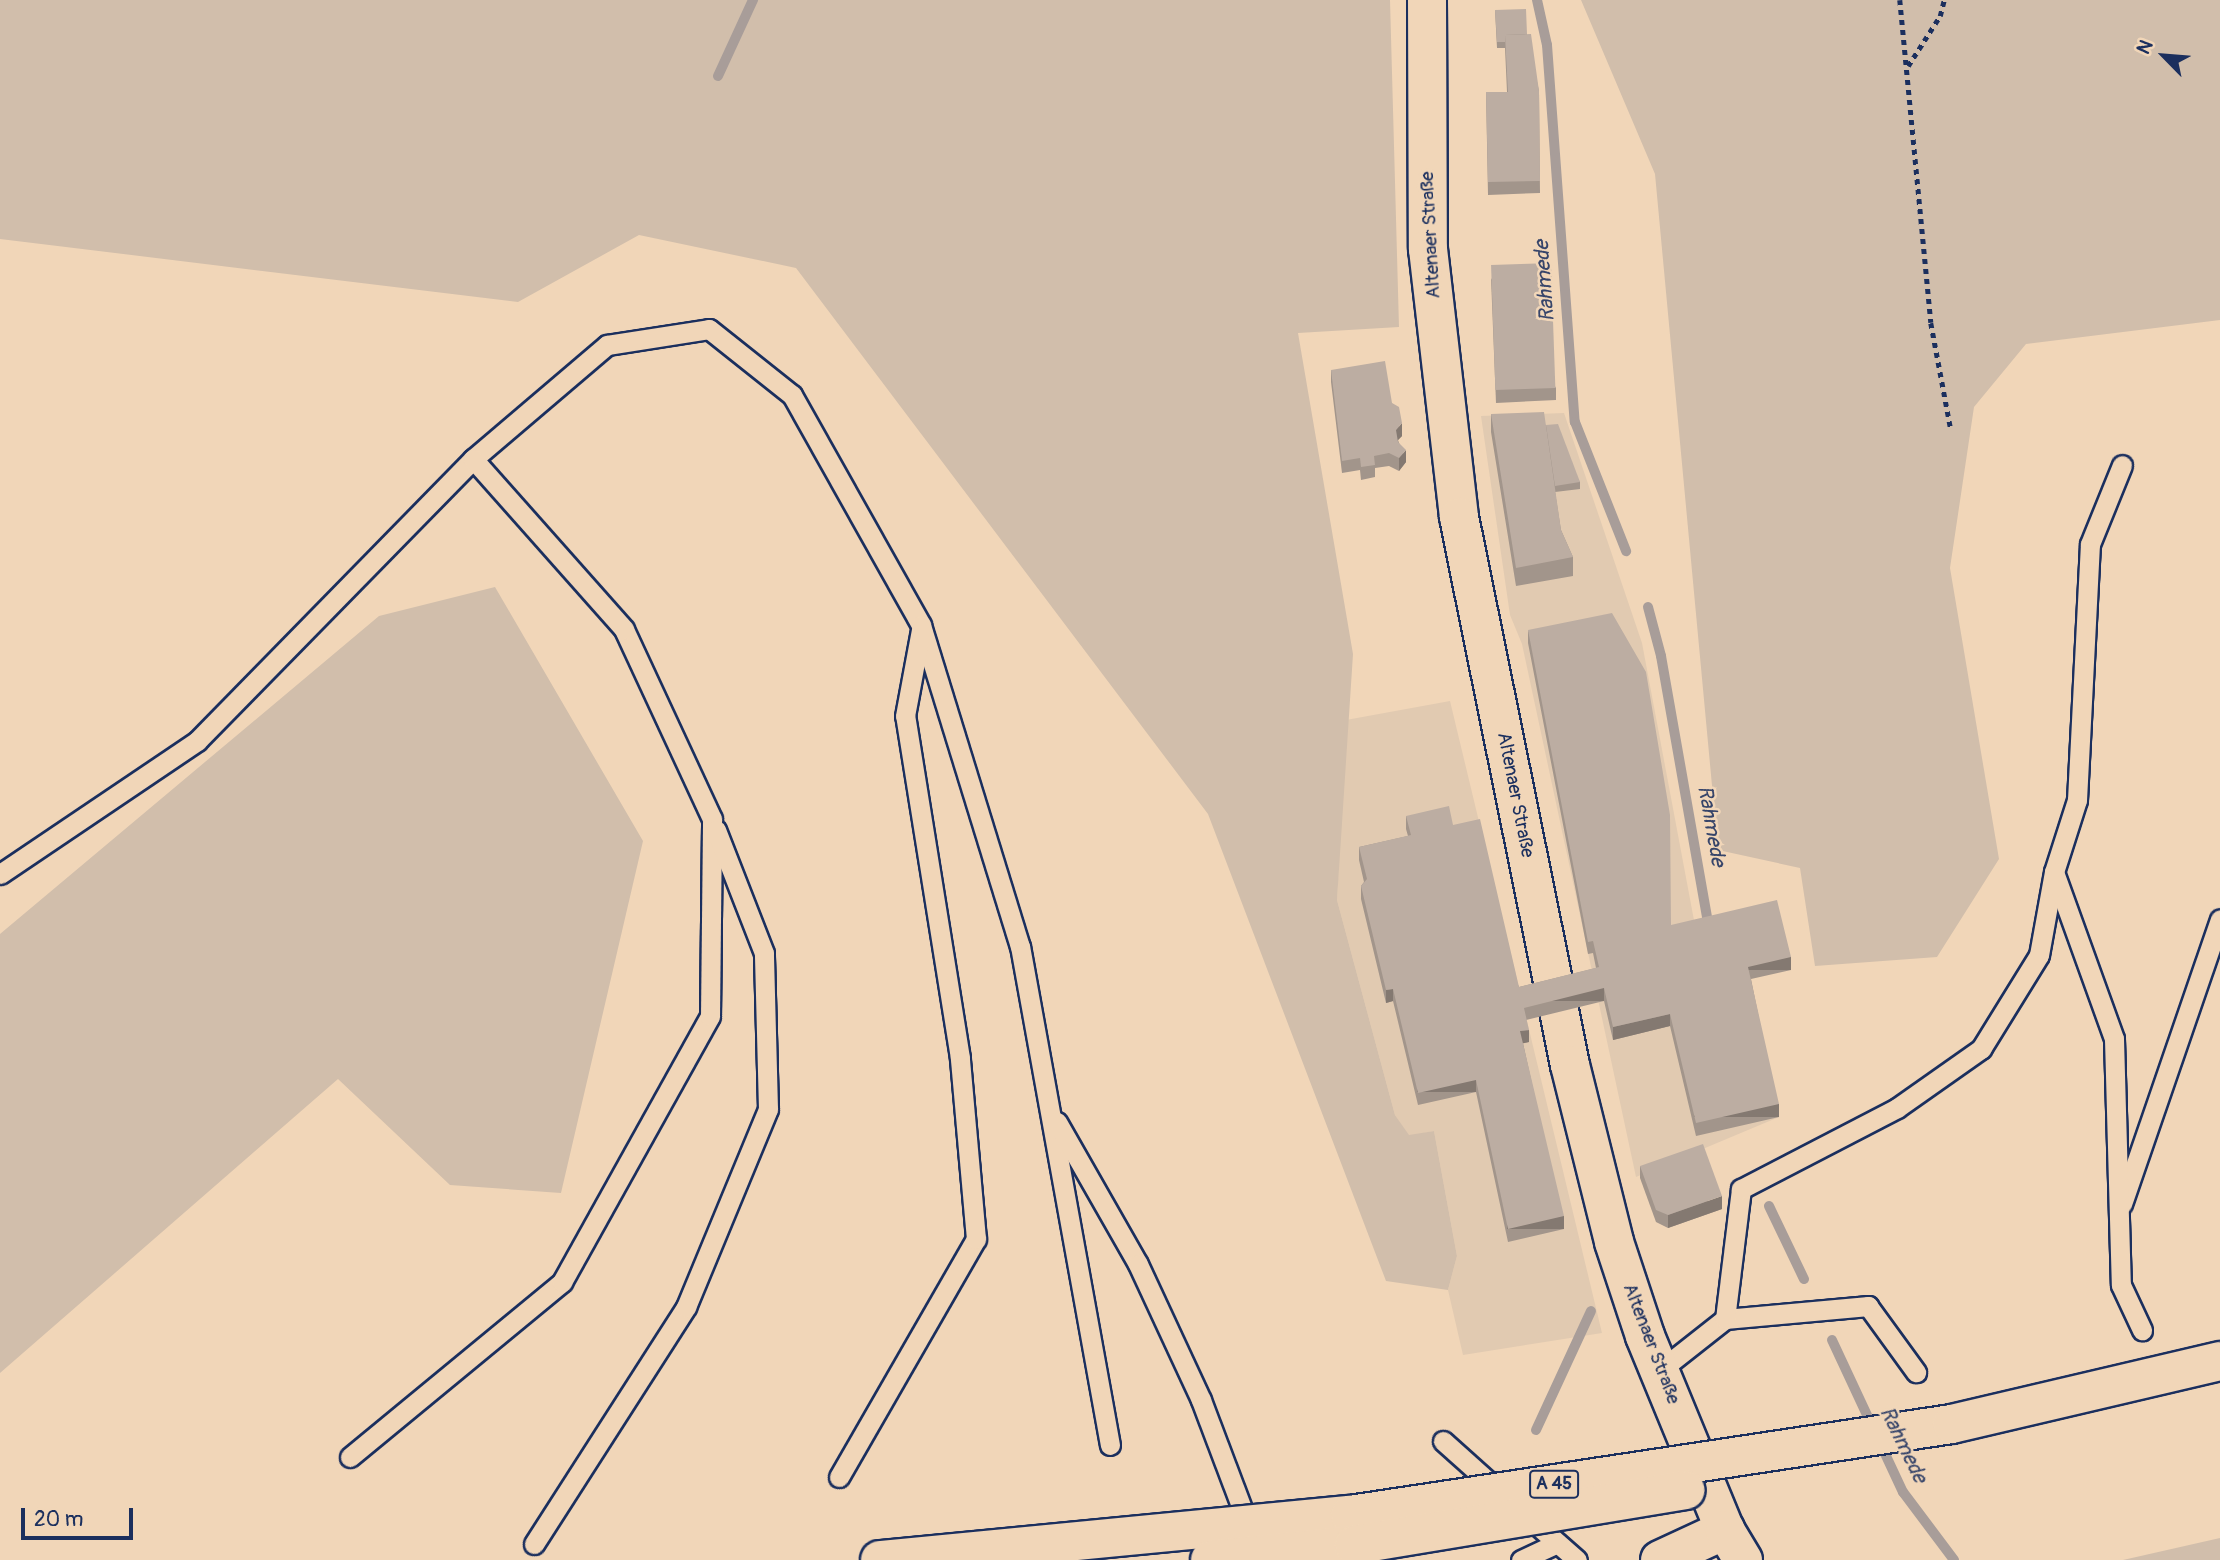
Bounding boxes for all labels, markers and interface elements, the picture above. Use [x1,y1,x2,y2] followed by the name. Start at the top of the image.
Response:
[2129,21,2199,91] north arrow
[2131,36,2159,58] text: N
[1416,171,1446,299] street label: Altenaer Straße
[1530,239,1560,323] water label: Rahmede
[1492,730,1538,860] street label: Altenaer Straße
[1692,784,1730,868] water label: Rahmede
[1618,1280,1684,1408] street label: Altenaer Straße
[1874,1403,1932,1487] water label: Rahmede
[1528,1470,1580,1498] road number: A 45
[24,1494,136,1538] scale bar
[34,1506,83,1533] text: 20 m

